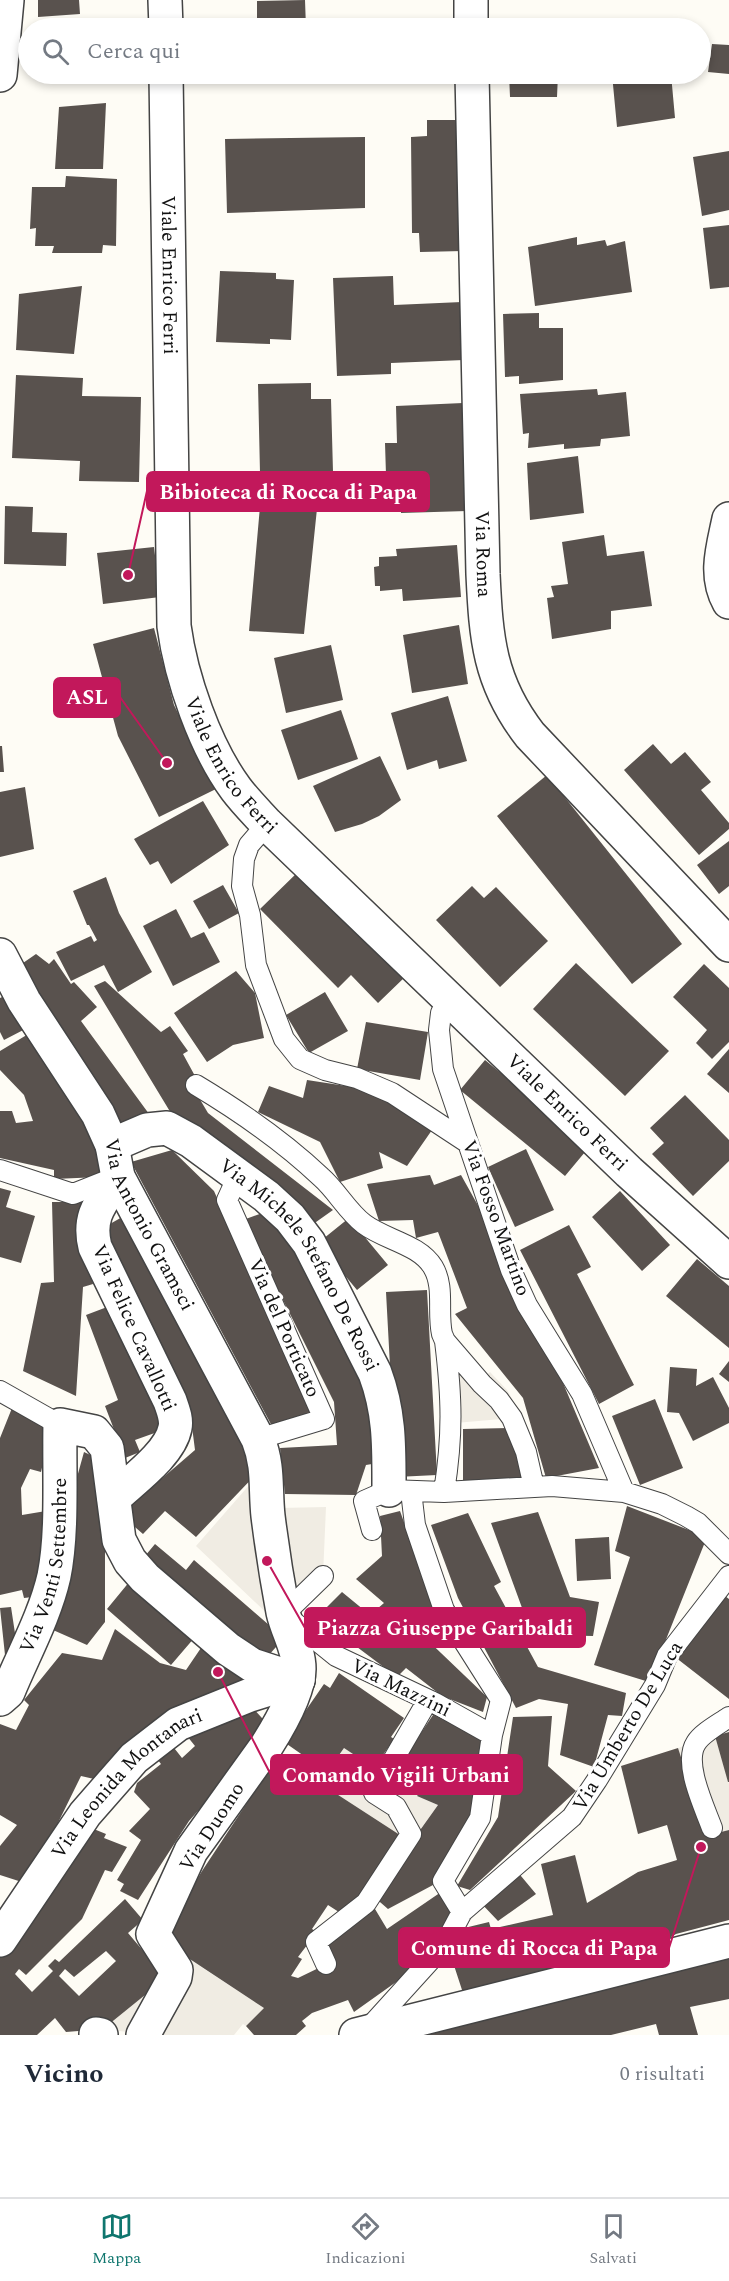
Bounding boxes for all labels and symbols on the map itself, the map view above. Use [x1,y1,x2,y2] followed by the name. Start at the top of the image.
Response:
[153,195,185,355] street label: Viale Enrico Ferri
[147,472,429,511] callout: Bibioteca di Rocca di Papa
[159,477,417,509] text: Bibioteca di Rocca di Papa
[467,510,499,598] street label: Via Roma
[54,678,120,717] callout: ASL
[66,682,108,714] text: ASL
[177,692,285,842] street label: Viale Enrico Ferri
[499,1047,635,1178] street label: Viale Enrico Ferri
[96,1136,202,1316] street label: Via Antonio Gramsci
[454,1136,538,1300] street label: Via Fosso Martino
[212,1151,387,1377] street label: Via Michele Stefano De Rossi
[84,1240,184,1416] street label: Via Felice Cavallotti
[240,1254,328,1402] street label: Via del Porticato
[12,1478,75,1658] street label: Via Venti Settembre
[305,1608,585,1647] callout: Piazza Giuseppe Garibaldi
[317,1613,573,1645] text: Piazza Giuseppe Garibaldi
[565,1635,691,1817] street label: Via Umberto De Luca
[346,1651,456,1725] street label: Via Mazzini
[44,1701,207,1865] street label: Via Leonida Montanari
[271,1755,522,1794] callout: Comando Vigili Urbani
[282,1760,510,1792] text: Comando Vigili Urbani
[172,1776,252,1878] street label: Via Duomo
[399,1928,669,1967] callout: Comune di Rocca di Papa
[411,1933,658,1965] text: Comune di Rocca di Papa

